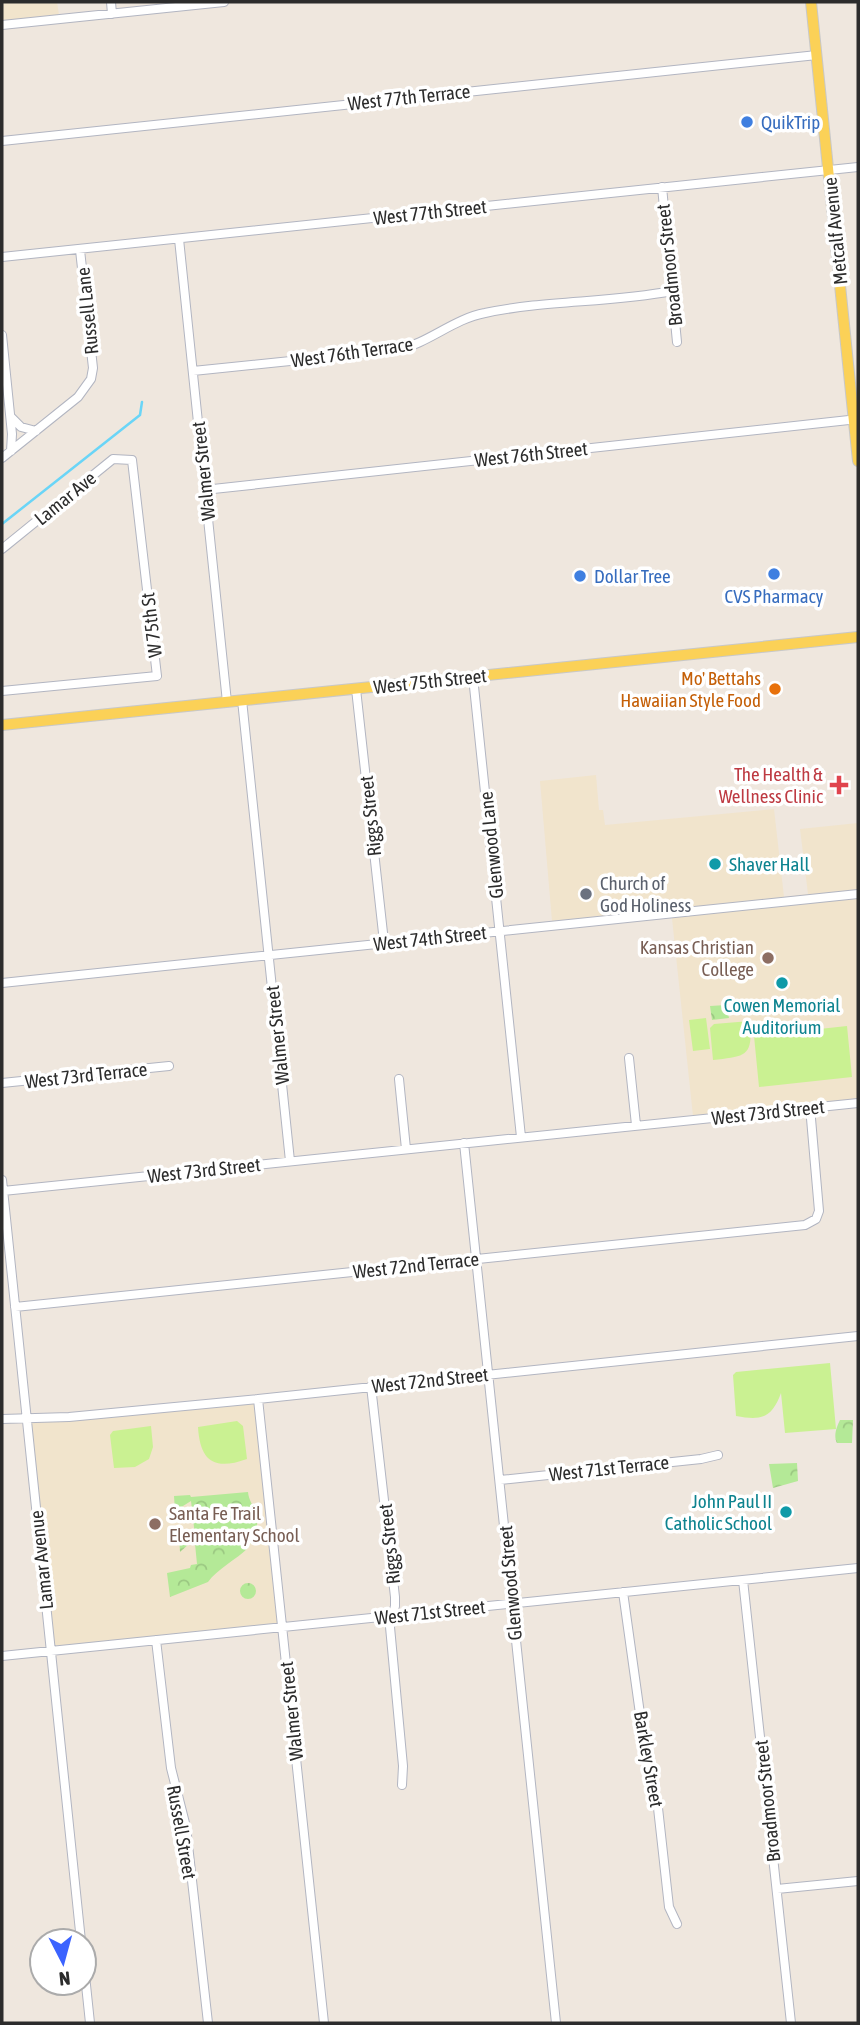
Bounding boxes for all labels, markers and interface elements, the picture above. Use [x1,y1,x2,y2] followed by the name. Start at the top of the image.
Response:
[347,80,471,114] street label: West 77th Terrace
[761,111,820,133] place label: QuikTrip
[739,114,755,130] marker: QuikTrip
[818,176,852,286] street label: Metcalf Avenue
[372,195,488,229] street label: West 77th Street
[652,203,686,327] street label: Broadmoor Street
[71,266,103,356] street label: Russell Lane
[290,333,414,371] street label: West 76th Terrace
[187,420,219,522] street label: Walmer Street
[473,437,589,471] street label: West 76th Street
[30,467,100,529] street label: Lamar Ave
[594,565,671,587] place label: Dollar Tree
[766,566,782,582] marker: CVS Pharmacy
[572,568,588,584] marker: Dollar Tree
[725,585,824,607] place label: CVS Pharmacy
[136,591,166,659] street label: W 75th St
[372,664,488,698] street label: West 75th Street
[620,667,761,711] place label: Mo' Bettahs Hawaiian Style Food
[767,681,783,697] marker: Mo' Bettahs Hawaiian Style Food
[719,763,824,807] place label: The Health & Wellness Clinic
[355,775,385,857] street label: Riggs Street
[829,775,849,795] marker: The Health & Wellness Clinic
[474,790,508,900] street label: Glenwood Lane
[729,853,809,875] place label: Shaver Hall
[707,856,723,872] marker: Shaver Hall
[600,872,692,916] place label: Church of God Holiness
[578,886,594,902] marker: Church of God Holiness
[372,921,488,955] street label: West 74th Street
[640,936,754,980] place label: Kansas Christian College
[760,950,776,966] marker: Kansas Christian College
[774,975,790,991] marker: Cowen Memorial Auditorium
[261,984,293,1086] street label: Walmer Street
[724,994,840,1038] place label: Cowen Memorial Auditorium
[24,1058,148,1092] street label: West 73rd Terrace
[710,1095,826,1129] street label: West 73rd Street
[146,1153,262,1187] street label: West 73rd Street
[352,1247,480,1283] street label: West 72nd Terrace
[371,1363,489,1397] street label: West 72nd Street
[548,1451,670,1485] street label: West 71st Terrace
[665,1490,772,1534] place label: John Paul II Catholic School
[169,1502,300,1546] place label: Santa Fe Trail Elementary School
[374,1503,404,1585] street label: Riggs Street
[778,1504,794,1520] marker: John Paul II Catholic School
[25,1509,57,1611] street label: Lamar Avenue
[147,1516,163,1532] marker: Santa Fe Trail Elementary School
[494,1525,526,1641] street label: Glenwood Street
[374,1595,486,1629] street label: West 71st Street
[275,1660,307,1762] street label: Walmer Street
[630,1709,668,1809] street label: Barkley Street
[750,1739,784,1863] street label: Broadmoor Street
[163,1783,201,1881] street label: Russell Street
[28,1927,98,1997] north arrow
[58,1967,72,1990] text: N

